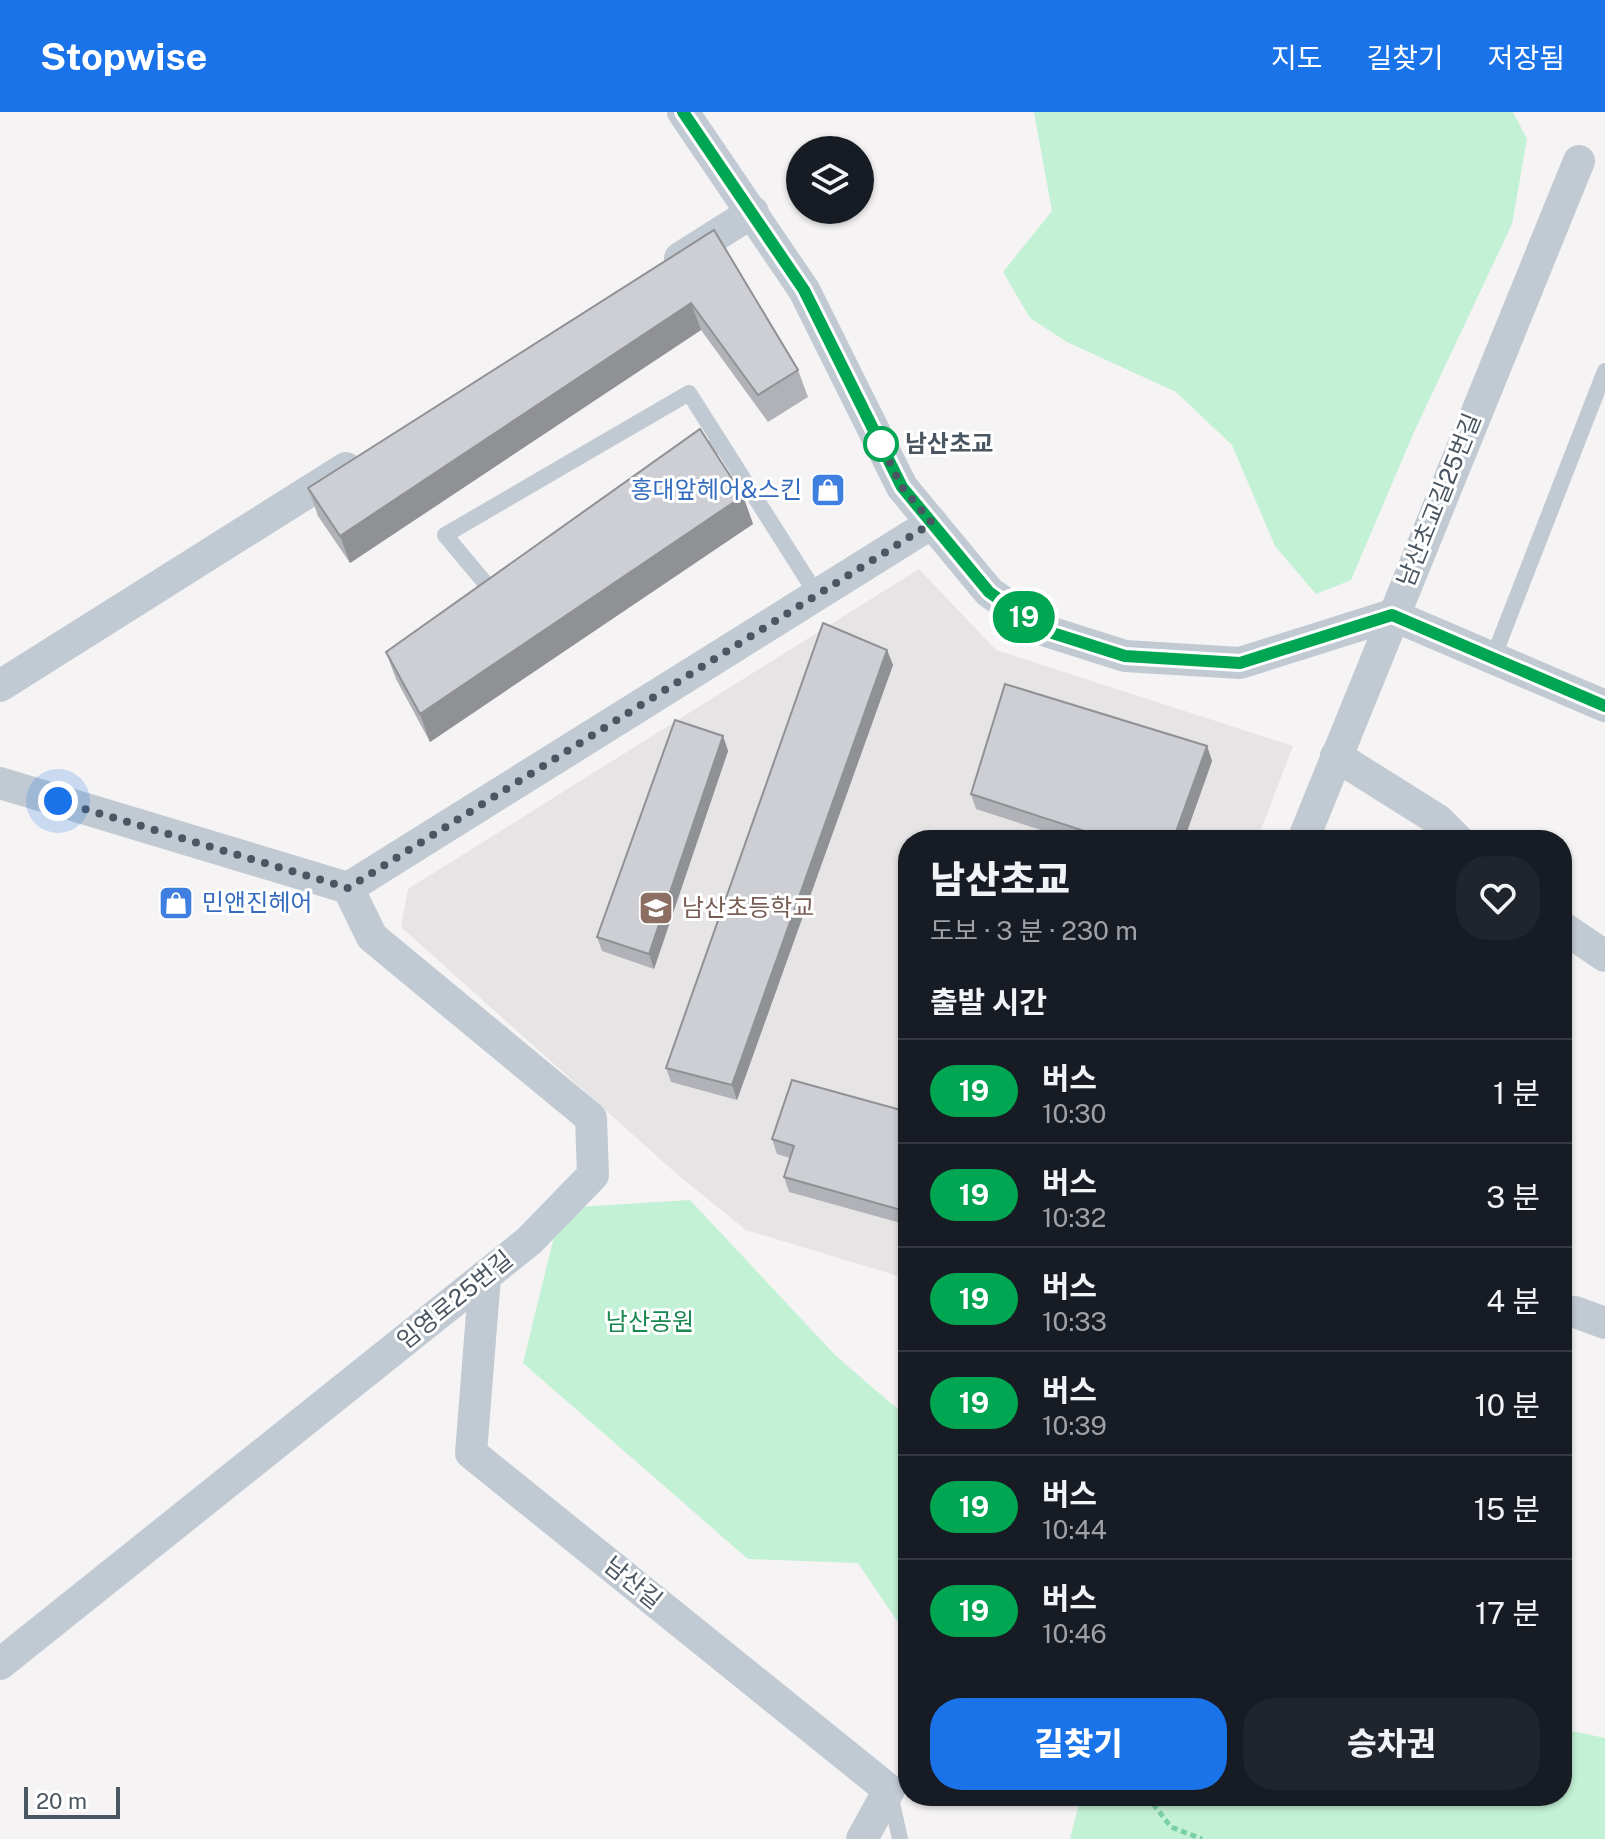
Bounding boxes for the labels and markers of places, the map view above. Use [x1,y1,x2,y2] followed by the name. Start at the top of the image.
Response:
[864,427,898,461] marker: 남산초교
[905,429,993,457] place label: 남산초교
[809,471,847,509] shop icon: 홍대앞헤어&스킨
[630,475,802,503] place label: 홍대앞헤어&스킨
[157,884,195,922] shop icon: 민앤진헤어
[202,888,312,916] place label: 민앤진헤어
[637,889,675,927] school or university icon: 남산초등학교
[682,893,814,921] place label: 남산초등학교

